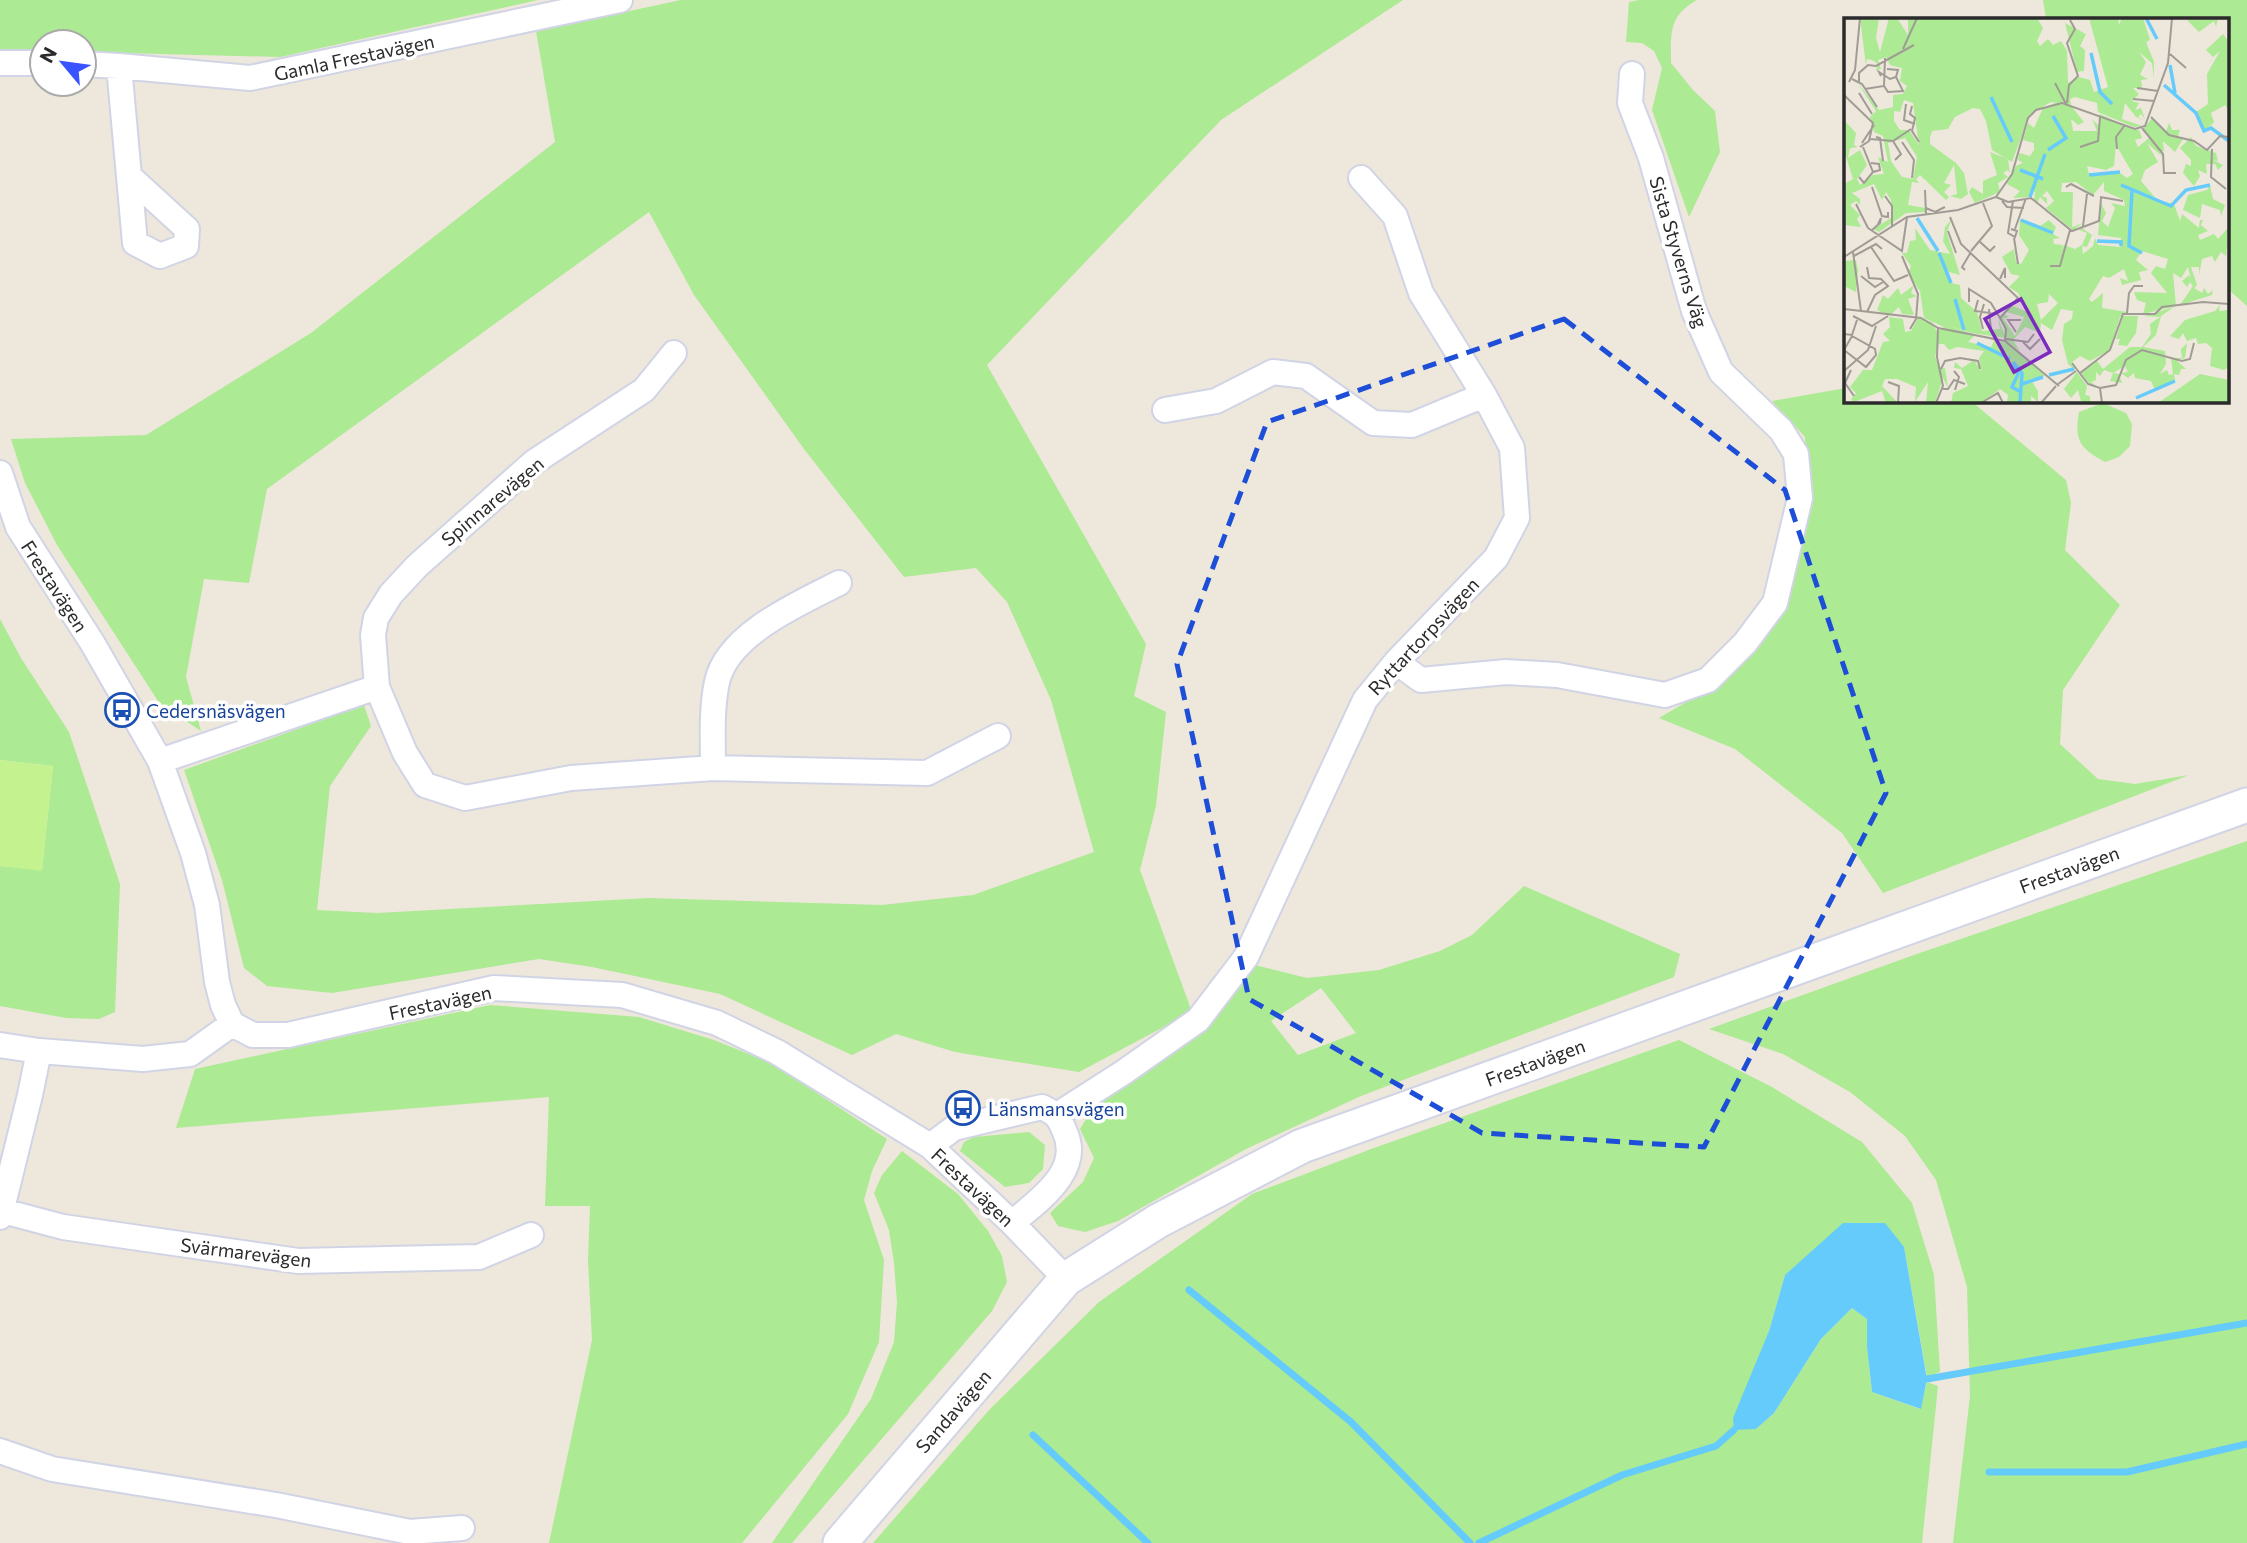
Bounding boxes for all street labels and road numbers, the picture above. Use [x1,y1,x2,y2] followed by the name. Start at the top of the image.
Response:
[272,29,436,85] street label: Gamla Frestavägen
[1645,174,1713,330] street label: Sista Styverns Väg
[436,452,548,550] street label: Spinnarevägen
[17,536,93,636] street label: Frestavägen
[1363,573,1483,699] street label: Ryttartorpsvägen
[2016,840,2122,898] street label: Frestavägen
[387,980,493,1024] street label: Frestavägen
[1482,1033,1588,1091] street label: Frestavägen
[927,1143,1019,1231] street label: Frestavägen
[179,1233,313,1271] street label: Svärmarevägen
[911,1365,995,1457] street label: Sandavägen

